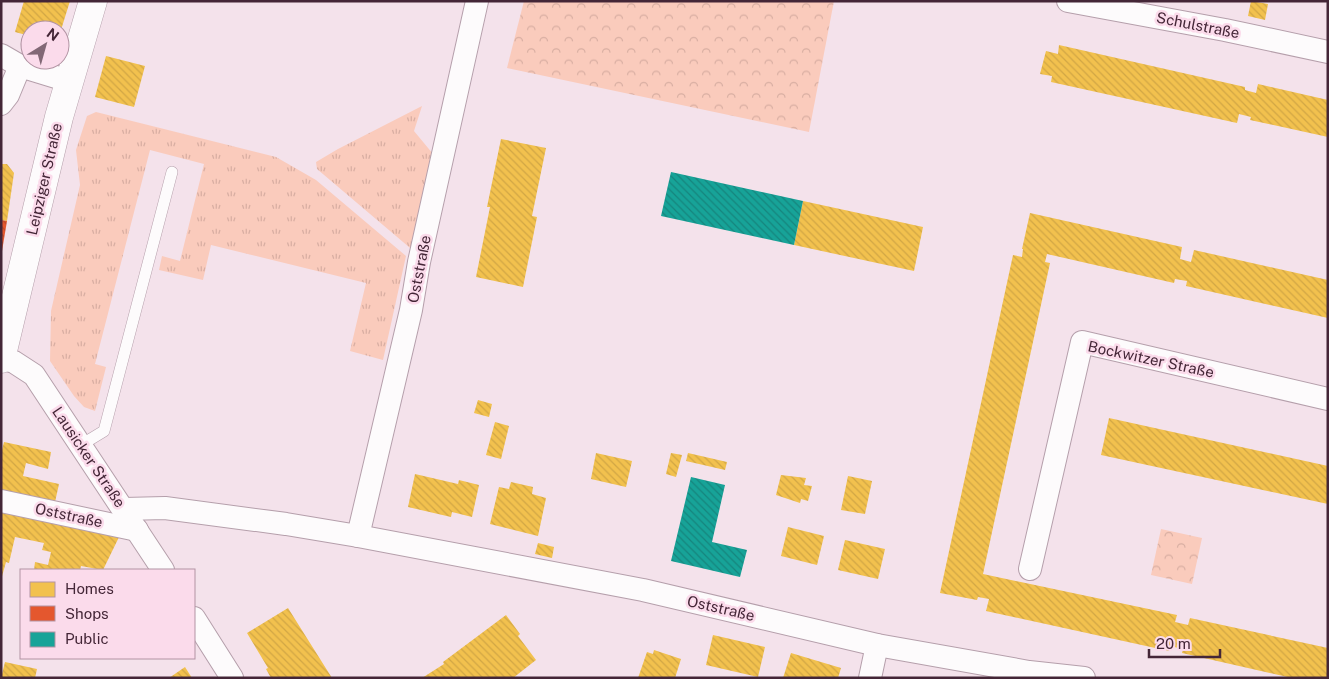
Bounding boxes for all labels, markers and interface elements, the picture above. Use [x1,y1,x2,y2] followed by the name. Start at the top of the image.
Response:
[1155,9,1241,41] street label: Schulstraße
[20,20,70,70] north arrow
[44,25,62,44] text: N
[23,121,65,237] street label: Leipziger Straße
[404,234,434,304] street label: Oststraße
[1086,337,1216,381] street label: Bockwitzer Straße
[49,403,129,511] street label: Lausicker Straße
[34,500,104,530] street label: Oststraße
[20,569,195,659] legend
[65,580,114,597] text: Homes
[686,592,756,624] street label: Oststraße
[65,605,109,622] text: Shops
[1149,626,1220,658] scale bar
[65,630,109,647] text: Public
[1156,635,1191,652] text: 20 m

